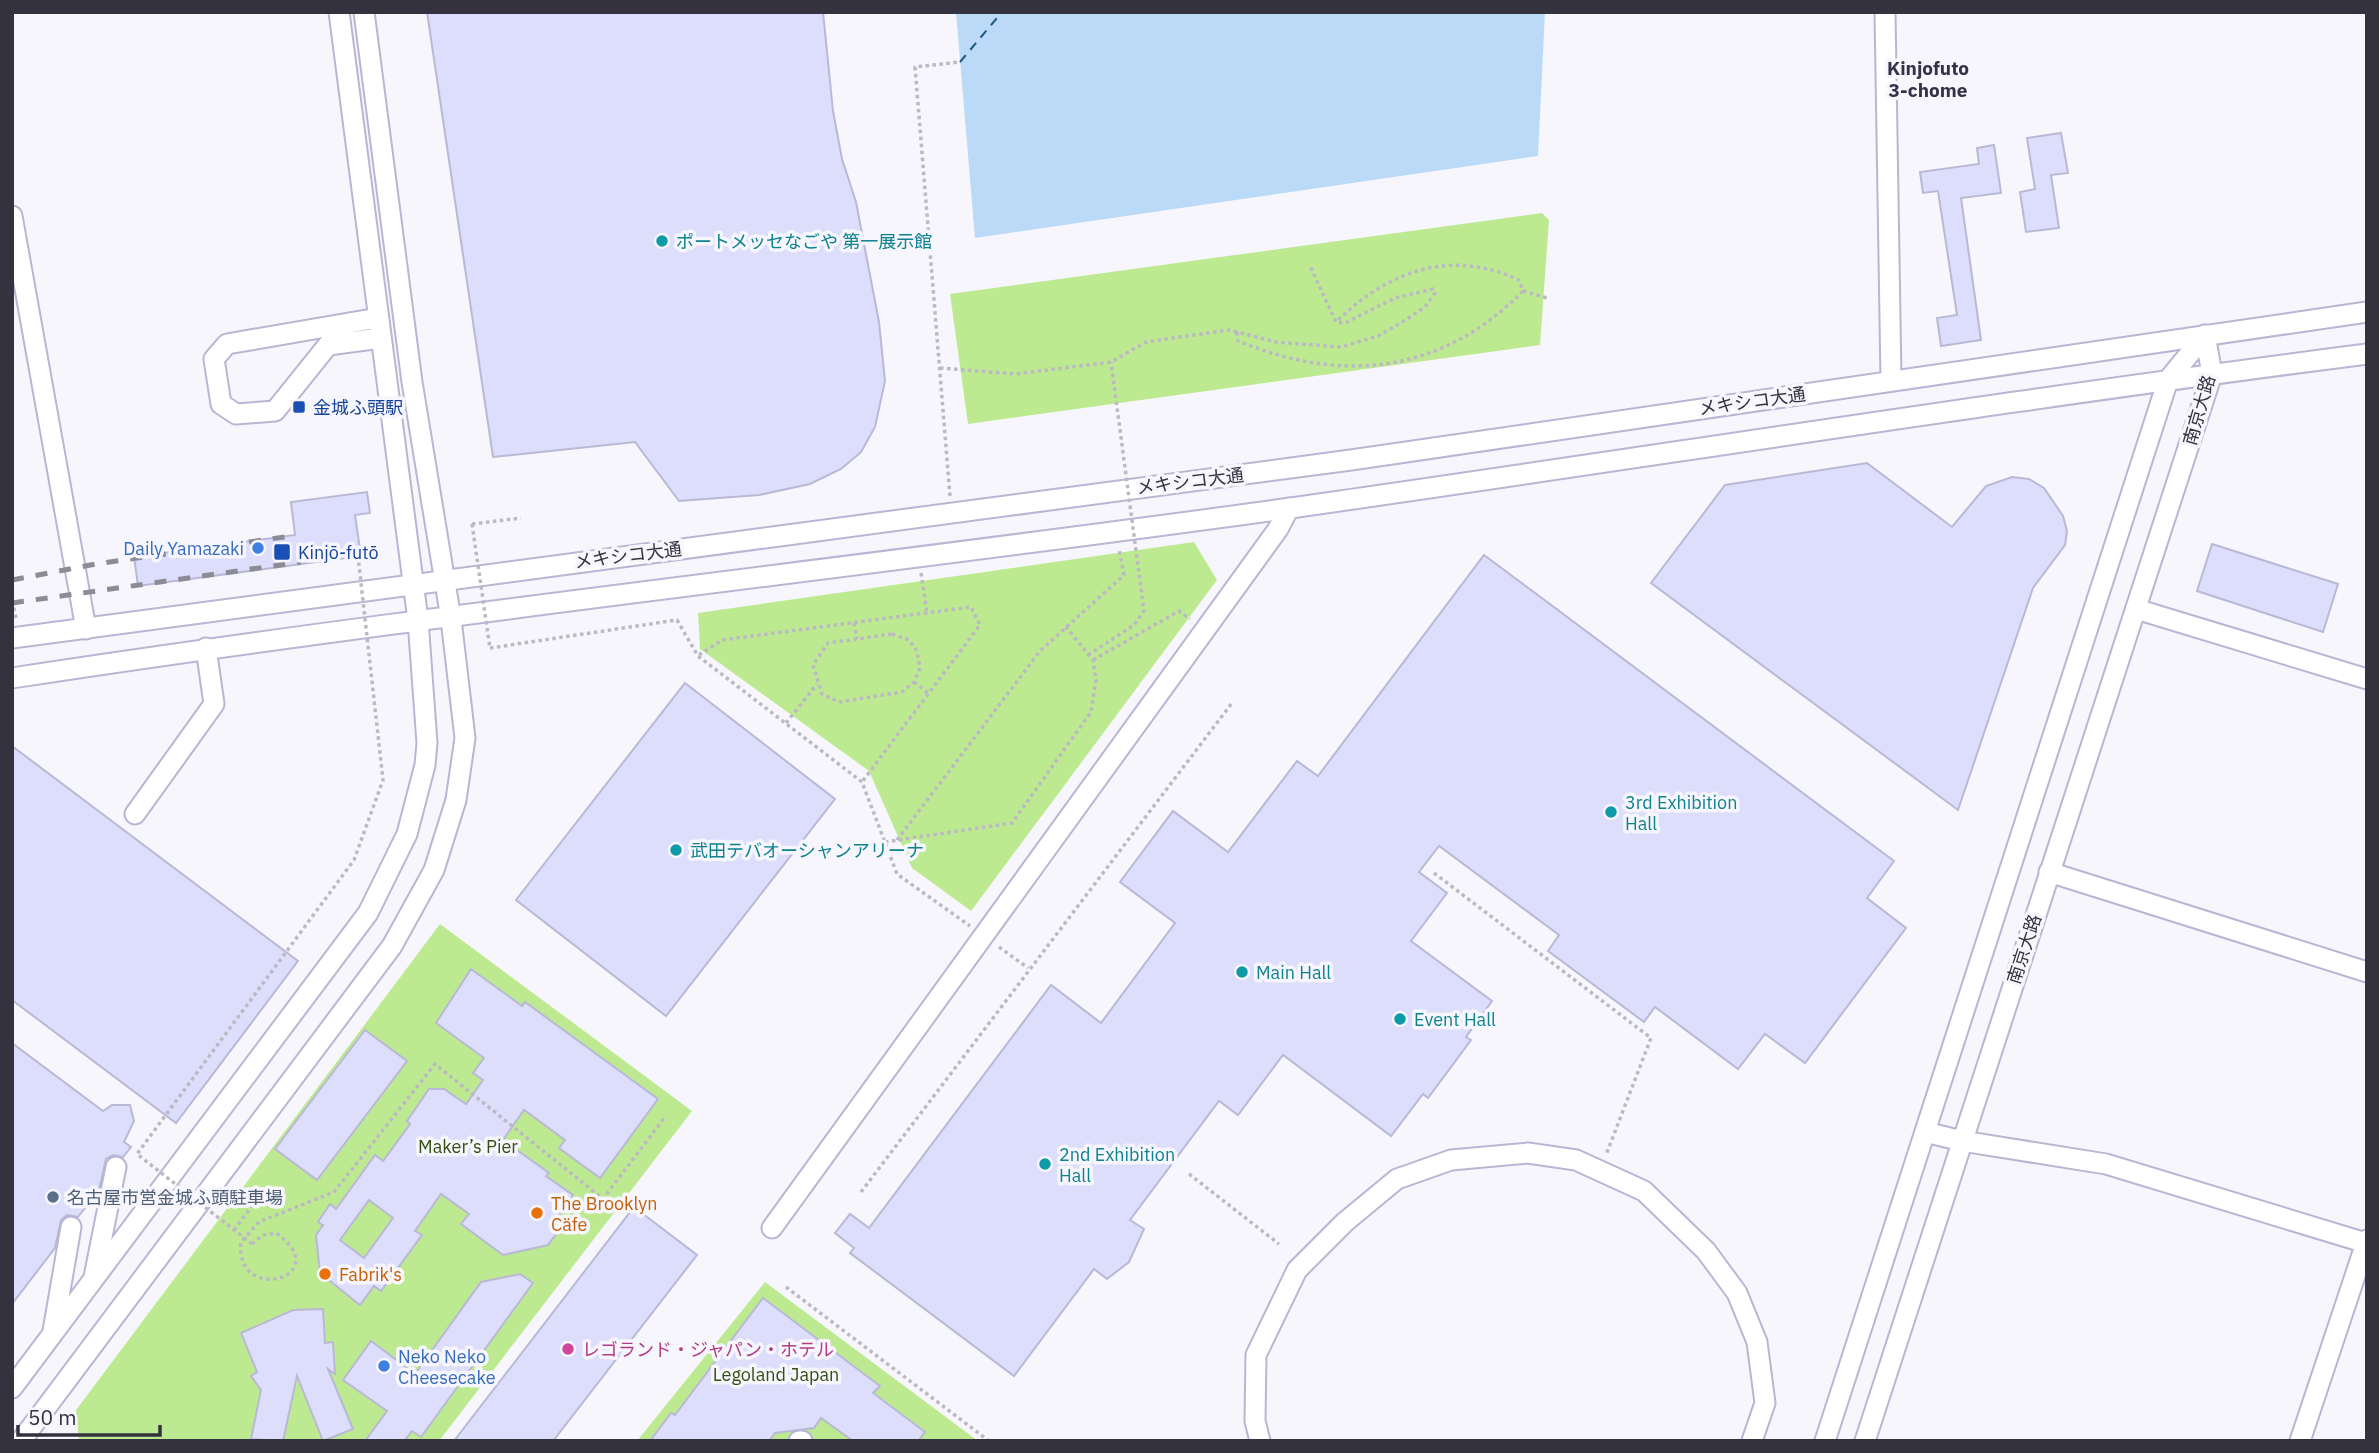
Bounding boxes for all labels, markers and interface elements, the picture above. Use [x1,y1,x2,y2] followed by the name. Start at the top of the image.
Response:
[1887,56,1969,102] district label: Kinjofuto 3-chome
[676,230,932,253] place label: ポートメッセなごや 第一展示館
[654,233,670,249] marker: ポートメッセなごや 第一展示館
[2178,372,2220,448] street label: 南京大路
[1697,382,1807,420] street label: メキシコ大通
[313,396,403,419] place label: 金城ふ頭駅
[291,399,307,415] marker: 金城ふ頭駅
[1135,463,1245,499] street label: メキシコ大通
[123,537,244,560] place label: Daily Yamazaki
[573,537,683,573] street label: メキシコ大通
[250,540,266,556] marker: Daily Yamazaki
[298,541,378,564] place label: Kinjō-futō
[272,542,292,562] marker: Kinjō-futō
[1625,791,1737,835] place label: 3rd Exhibition Hall
[1603,804,1619,820] marker: 3rd Exhibition Hall
[690,839,924,862] place label: 武田テバオーシャンアリーナ
[668,842,684,858] marker: 武田テバオーシャンアリーナ
[2002,911,2046,987] street label: 南京大路
[1256,961,1331,984] place label: Main Hall
[1234,964,1250,980] marker: Main Hall
[1414,1008,1496,1031] place label: Event Hall
[1392,1011,1408,1027] marker: Event Hall
[418,1135,518,1158] park label: Maker’s Pier
[1059,1143,1175,1187] place label: 2nd Exhibition Hall
[1037,1156,1053,1172] marker: 2nd Exhibition Hall
[67,1186,283,1209] place label: 名古屋市営金城ふ頭駐車場
[45,1189,61,1205] marker: 名古屋市営金城ふ頭駐車場
[551,1192,658,1236] place label: The Brooklyn Cäfe
[529,1205,545,1221] marker: The Brooklyn Cäfe
[339,1263,402,1286] place label: Fabrik's
[317,1266,333,1282] marker: Fabrik's
[582,1338,834,1361] place label: レゴランド・ジャパン・ホテル
[560,1341,576,1357] marker: レゴランド・ジャパン・ホテル
[398,1345,496,1389] place label: Neko Neko Cheesecake
[376,1358,392,1374] marker: Neko Neko Cheesecake
[713,1363,839,1386] park label: Legoland Japan
[18,1394,159,1438] scale bar
[28,1403,77,1431] text: 50 m

